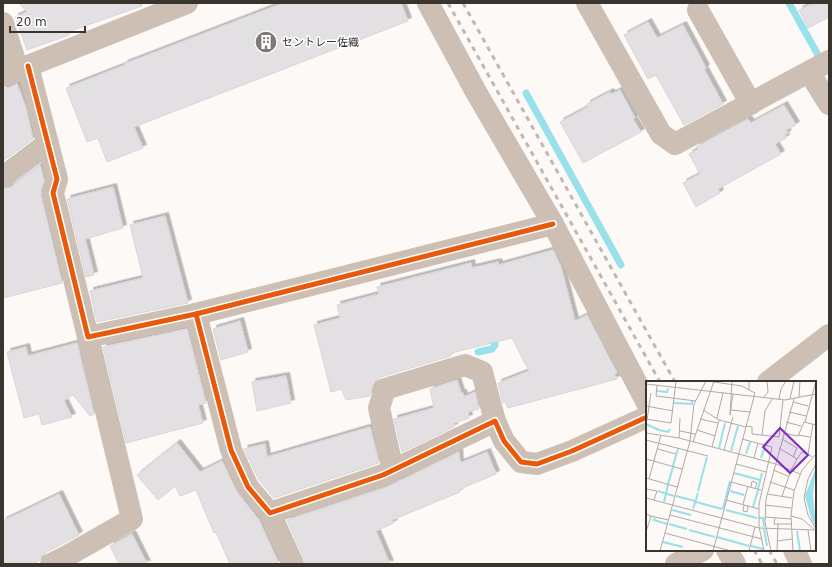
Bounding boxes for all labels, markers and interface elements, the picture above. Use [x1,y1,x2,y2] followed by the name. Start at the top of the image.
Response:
[10,8,85,34] scale bar
[16,15,47,29] text: 20 m
[253,29,279,55] building icon: セントレー佐織
[282,36,359,49] place label: セントレー佐織
[646,381,816,551] inset map

